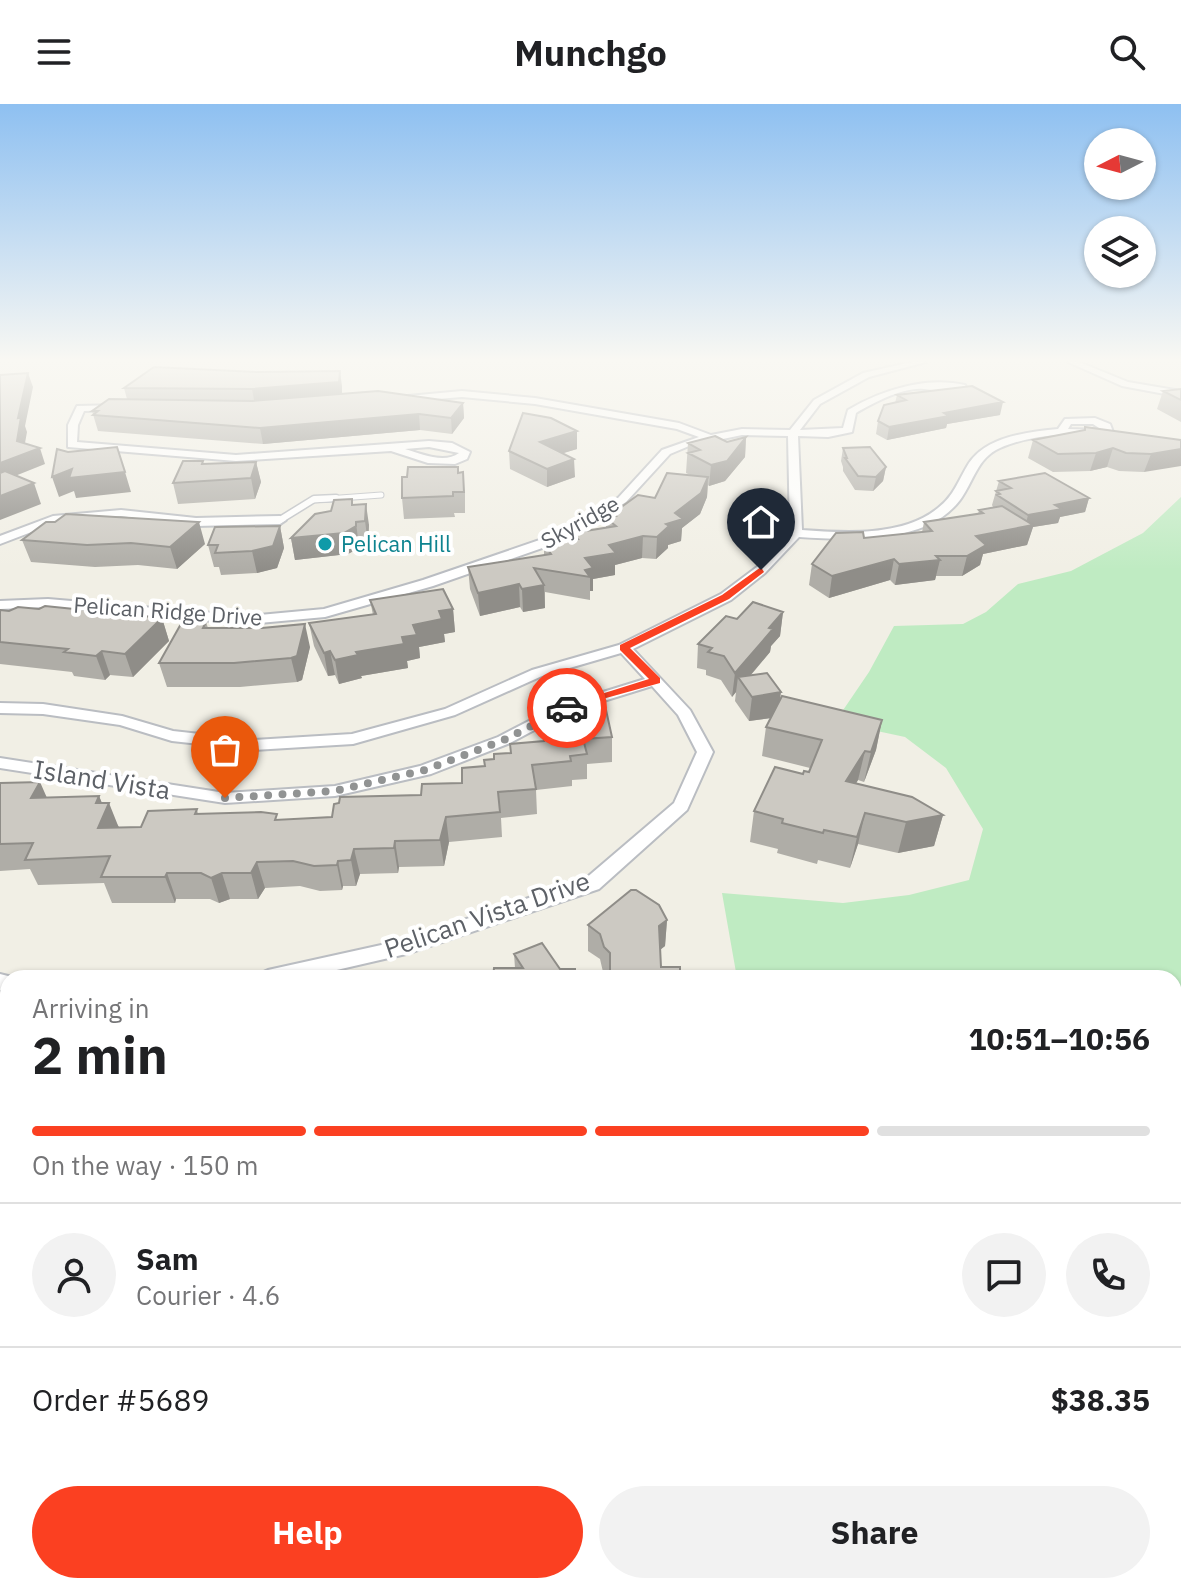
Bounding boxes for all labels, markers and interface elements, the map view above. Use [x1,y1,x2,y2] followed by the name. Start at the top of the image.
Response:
[514,29,667,76] text: Munchgo
[32,30,76,74] icon: menu
[1105,30,1149,74] icon: search
[1084,128,1156,200] north arrow
[1084,128,1156,288] map controls
[1084,216,1156,288] button: layers
[535,488,624,555] street label: Skyridge
[727,488,795,570] pin
[739,500,783,544] icon: home
[341,529,451,558] place label: Pelican Hill
[316,535,334,553] marker: Pelican Hill
[73,589,263,632] street label: Pelican Ridge Drive
[527,668,607,748] courier
[545,686,589,730] icon: car
[191,716,259,798] pin
[203,728,247,772] icon: bag
[31,751,173,807] street label: Island Vista
[379,863,594,965] street label: Pelican Vista Drive
[32,991,149,1025] text: Arriving in
[969,1019,1150,1058] text: 10:51–10:56
[32,1021,168,1088] text: 2 min
[32,1148,258,1182] text: On the way · 150 m
[32,1233,116,1317] button: person
[962,1233,1046,1317] button: chat
[1066,1233,1150,1317] button: phone
[136,1239,199,1278] text: Sam
[136,1278,280,1312] text: Courier · 4.6
[32,1380,209,1419] text: Order #5689
[1051,1380,1150,1419] text: $38.35
[32,1486,583,1578] button: Help
[599,1486,1150,1578] button: Share

